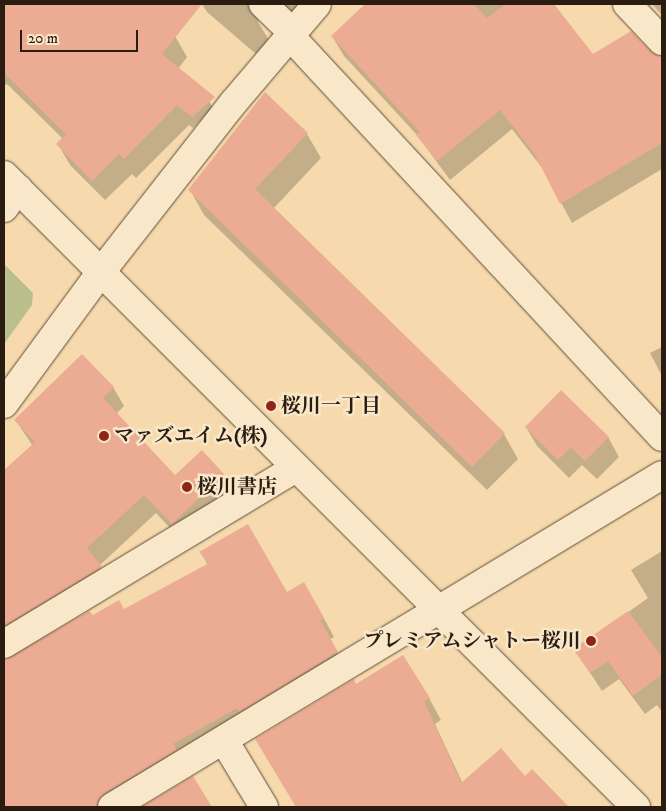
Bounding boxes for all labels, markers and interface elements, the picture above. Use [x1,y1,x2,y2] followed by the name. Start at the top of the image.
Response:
[22,20,140,52] scale bar
[28,29,58,48] text: 20 m
[281,394,381,418] place label: 桜川一丁目
[265,400,277,412] marker: 桜川一丁目
[114,424,267,448] place label: マァズエイム(株)
[98,430,110,442] marker: マァズエイム(株)
[197,475,277,499] place label: 桜川書店
[181,481,193,493] marker: 桜川書店
[361,629,581,653] place label: プレミアムシャトー桜川
[585,635,597,647] marker: プレミアムシャトー桜川

